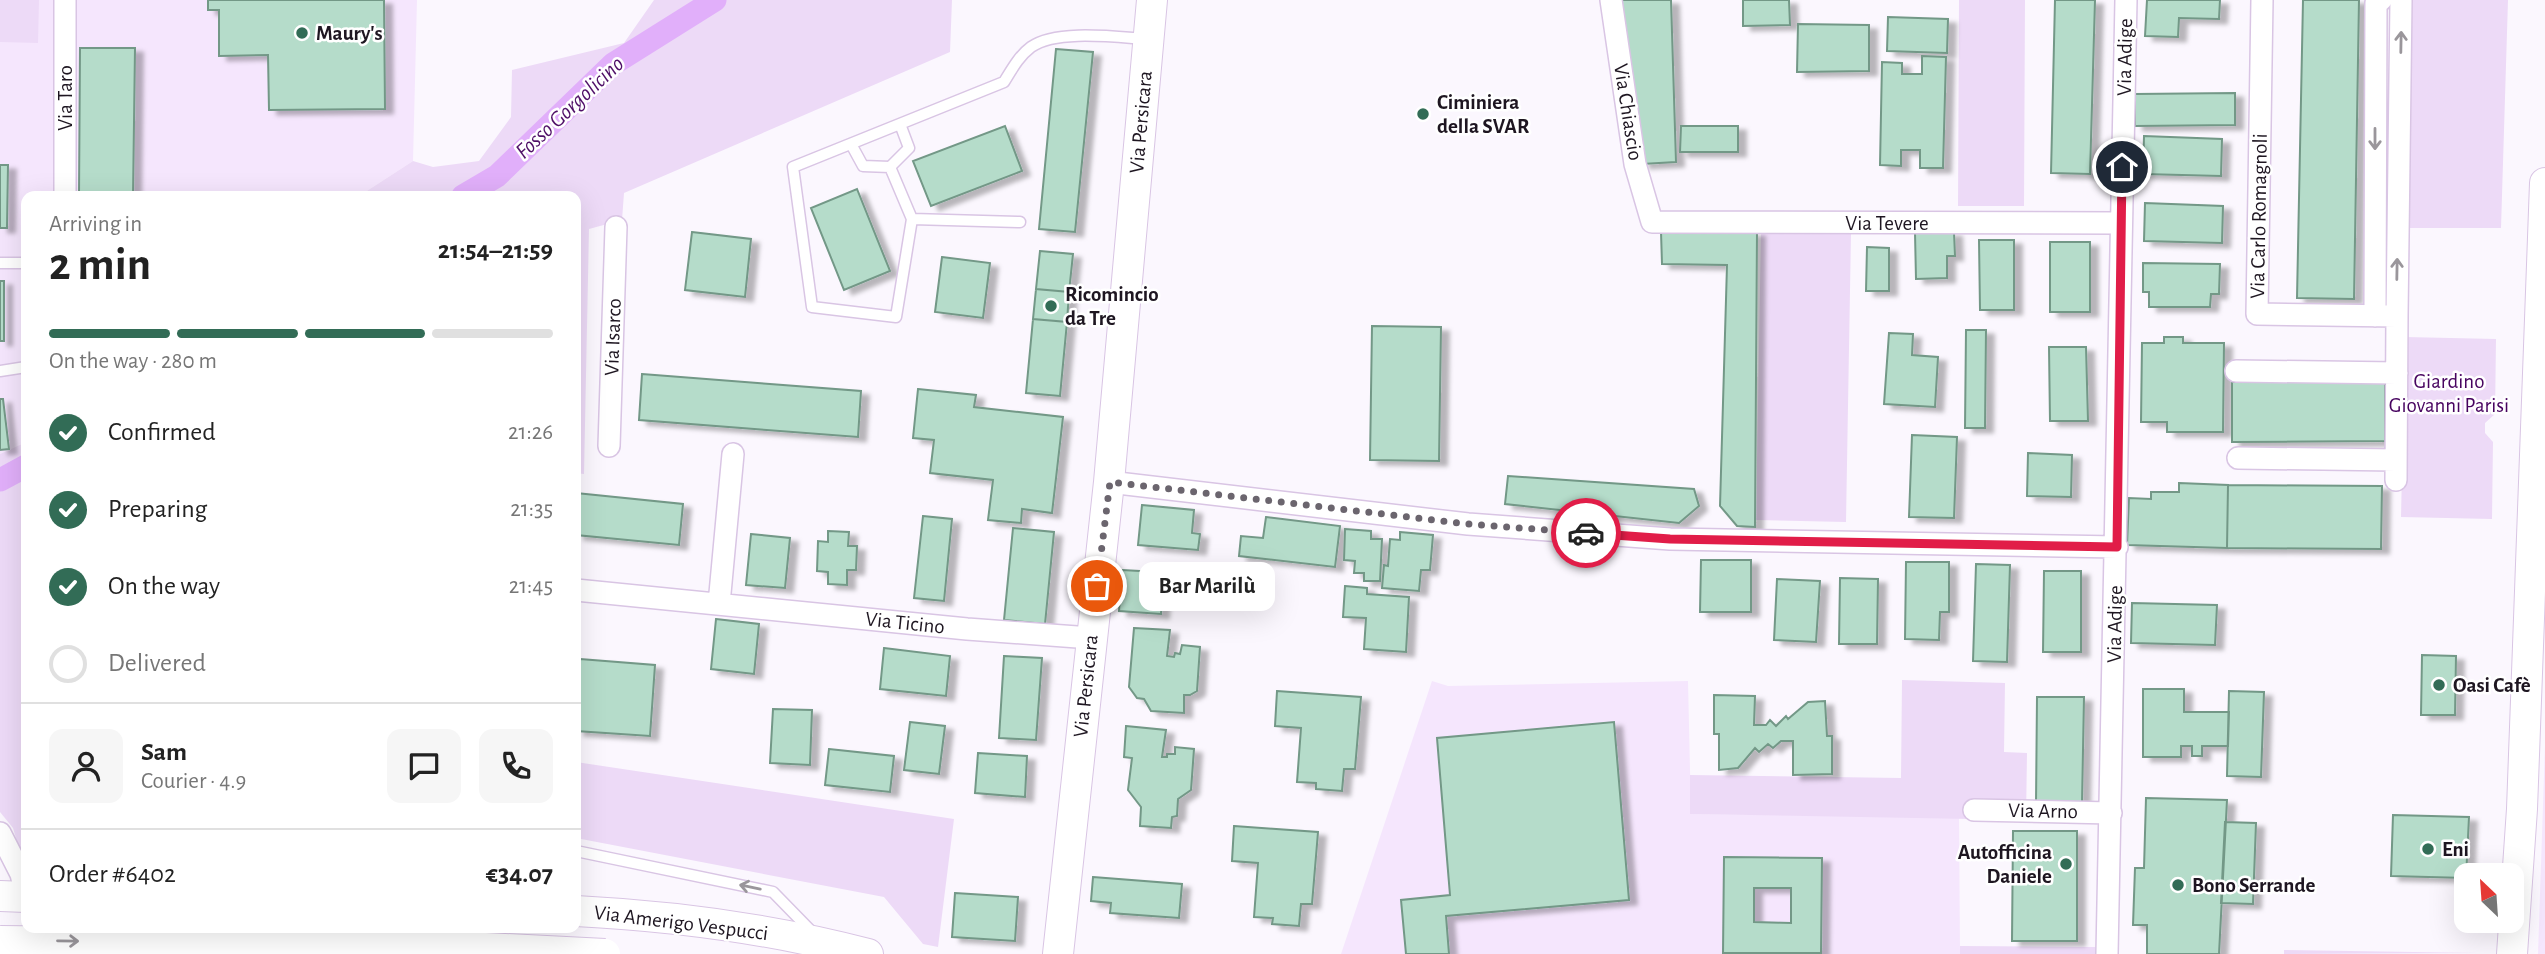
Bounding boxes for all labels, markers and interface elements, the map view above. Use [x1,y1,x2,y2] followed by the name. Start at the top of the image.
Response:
[2114,18,2136,96] street label: Via Adige
[316,23,383,44] place label: Maury's
[294,25,310,41] marker: Maury's
[2394,30,2408,53] one-way arrow
[511,52,629,164] water label: Fosso Gorgolicino
[1610,62,1646,162] street label: Via Chiascio
[55,65,76,131] street label: Via Taro
[1126,69,1156,174] street label: Via Persicara
[1437,92,1529,137] place label: Ciminiera della SVAR
[1415,106,1431,122] marker: Ciminiera della SVAR
[2368,127,2382,150] one-way arrow
[2247,133,2271,299] street label: Via Carlo Romagnoli
[2092,137,2152,197] pin
[2103,148,2141,186] icon: home
[49,213,142,236] text: Arriving in
[1845,213,1929,234] street label: Via Tevere
[438,237,553,263] text: 21:54–21:59
[49,242,151,288] text: 2 min
[2391,258,2404,281] one-way arrow
[1065,284,1159,329] place label: Ricomincio da Tre
[601,298,625,376] street label: Via Isarco
[1043,298,1059,314] marker: Ricomincio da Tre
[49,350,217,373] text: On the way · 280 m
[2389,371,2509,416] park label: Giardino Giovanni Parisi
[49,414,87,452] icon: check
[108,419,216,445] text: Confirmed
[508,421,553,444] text: 21:26
[49,491,87,529] icon: check
[108,496,207,522] text: Preparing
[510,498,553,521] text: 21:35
[1551,498,1621,568] courier
[1567,514,1605,552] icon: car
[1067,556,1127,616] pin
[1139,562,1276,610] callout: Bar Marilù
[1078,567,1116,605] icon: bag
[49,568,87,606] icon: check
[108,573,220,599] text: On the way
[509,575,553,598] text: 21:45
[1159,575,1255,598] text: Bar Marilù
[2104,585,2126,663] street label: Via Adige
[864,608,946,638] street label: Via Ticino
[1070,633,1102,738] street label: Via Persicara
[108,650,206,676] text: Delivered
[2453,675,2531,696] place label: Oasi Cafè
[2431,677,2447,693] marker: Oasi Cafè
[49,729,123,803] button: person
[387,729,461,803] button: chat
[479,729,553,803] button: phone
[141,739,187,765] text: Sam
[141,770,246,793] text: Courier · 4.9
[2008,800,2078,822] street label: Via Arno
[2442,839,2469,860] place label: Eni
[2420,841,2436,857] marker: Eni
[1958,842,2052,887] place label: Autofficina Daniele
[2058,856,2074,872] marker: Autofficina Daniele
[49,861,176,887] text: Order #6402
[486,861,553,887] text: €34.07
[2454,863,2524,933] north arrow
[2454,863,2524,933] map controls
[2192,875,2316,896] place label: Bono Serrande
[2170,877,2186,893] marker: Bono Serrande
[739,879,762,893] one-way arrow
[593,902,769,944] street label: Via Amerigo Vespucci
[56,935,79,948] one-way arrow

